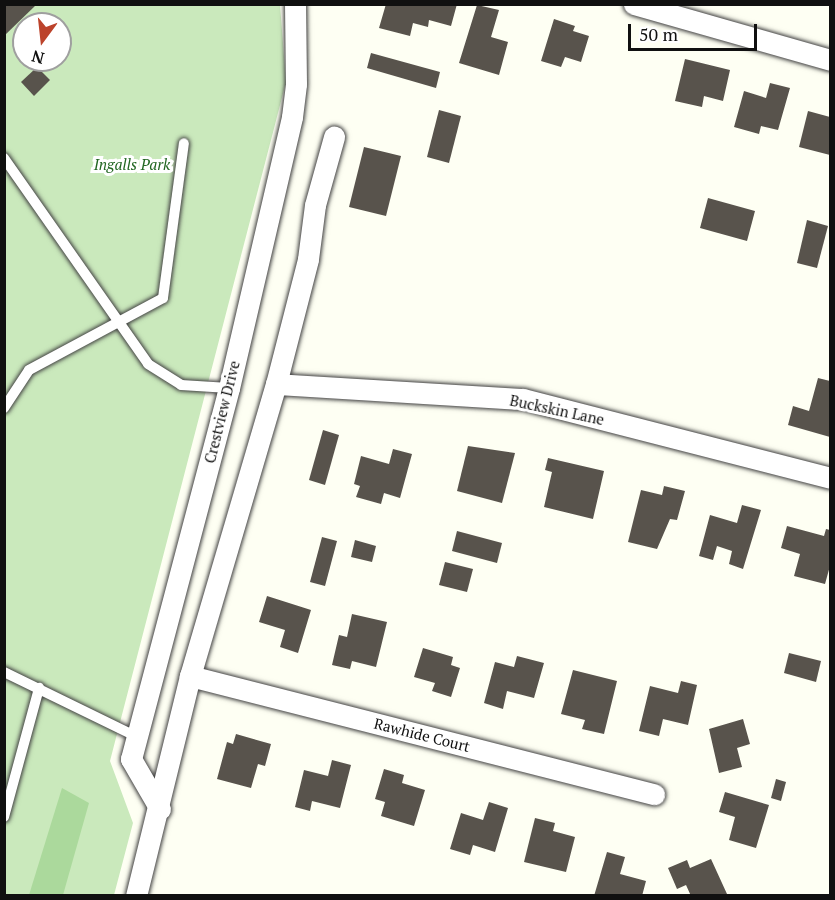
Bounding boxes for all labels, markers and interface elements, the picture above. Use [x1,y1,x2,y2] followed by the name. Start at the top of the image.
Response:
[12,12,72,72] north arrow
[631,12,760,50] scale bar
[639,22,678,46] text: 50 m
[29,45,47,70] text: N
[94,156,170,174] park label: Ingalls Park
[201,359,243,465] street label: Crestview Drive
[508,391,606,429] street label: Buckskin Lane
[372,714,472,756] street label: Rawhide Court

